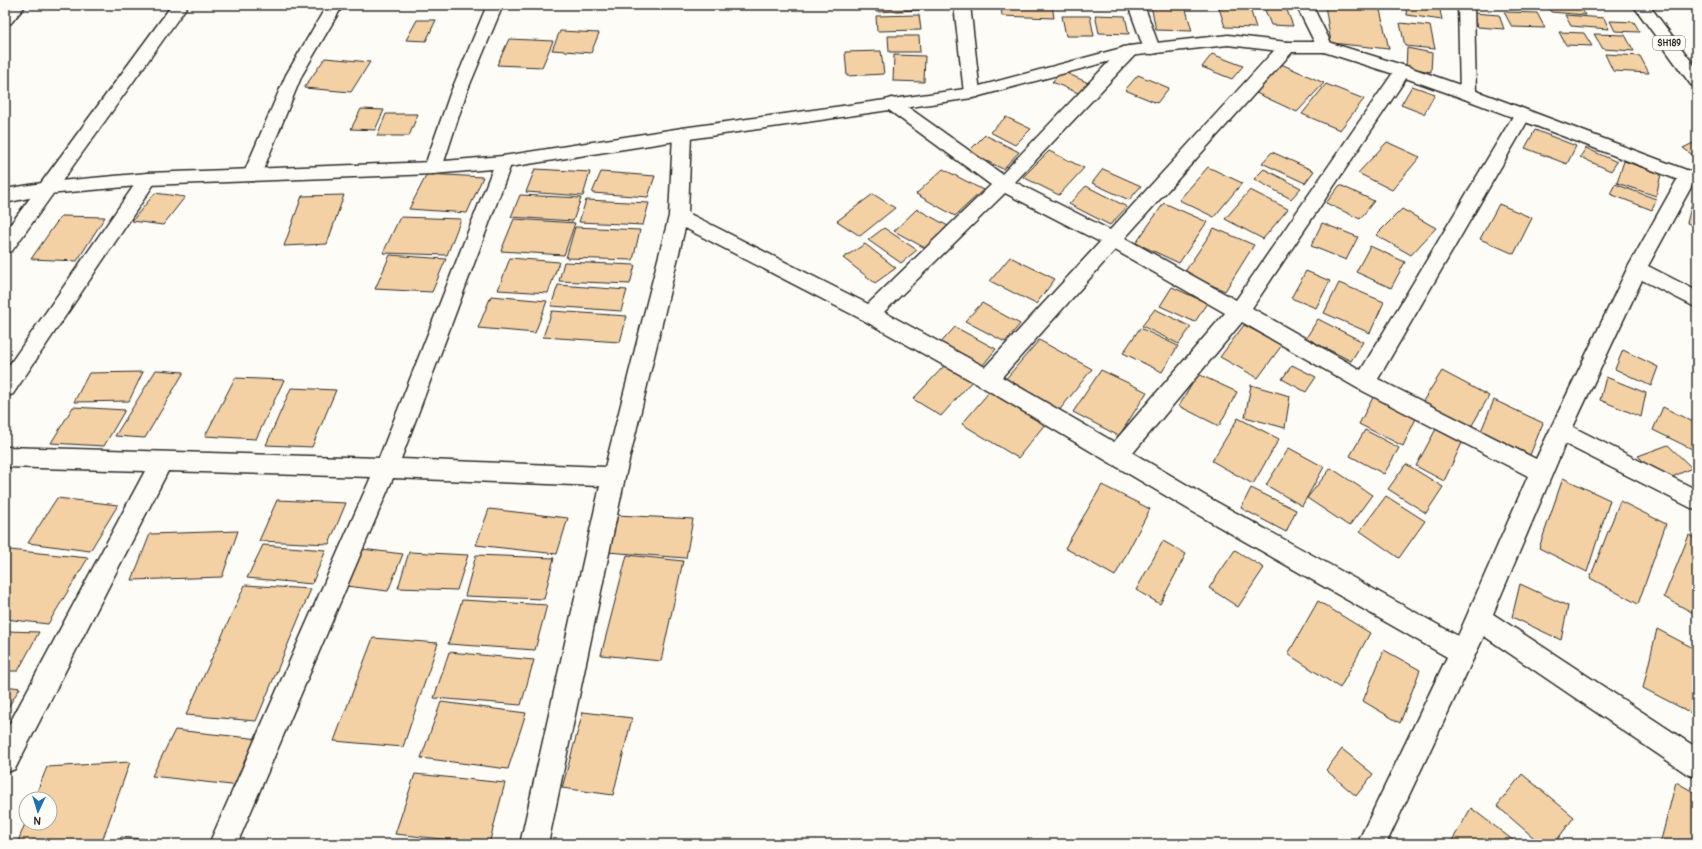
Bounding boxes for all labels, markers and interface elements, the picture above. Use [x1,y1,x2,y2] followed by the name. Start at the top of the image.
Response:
[1653,36,1685,50] road number: SH189
[18,791,58,831] north arrow
[33,814,42,827] text: N

